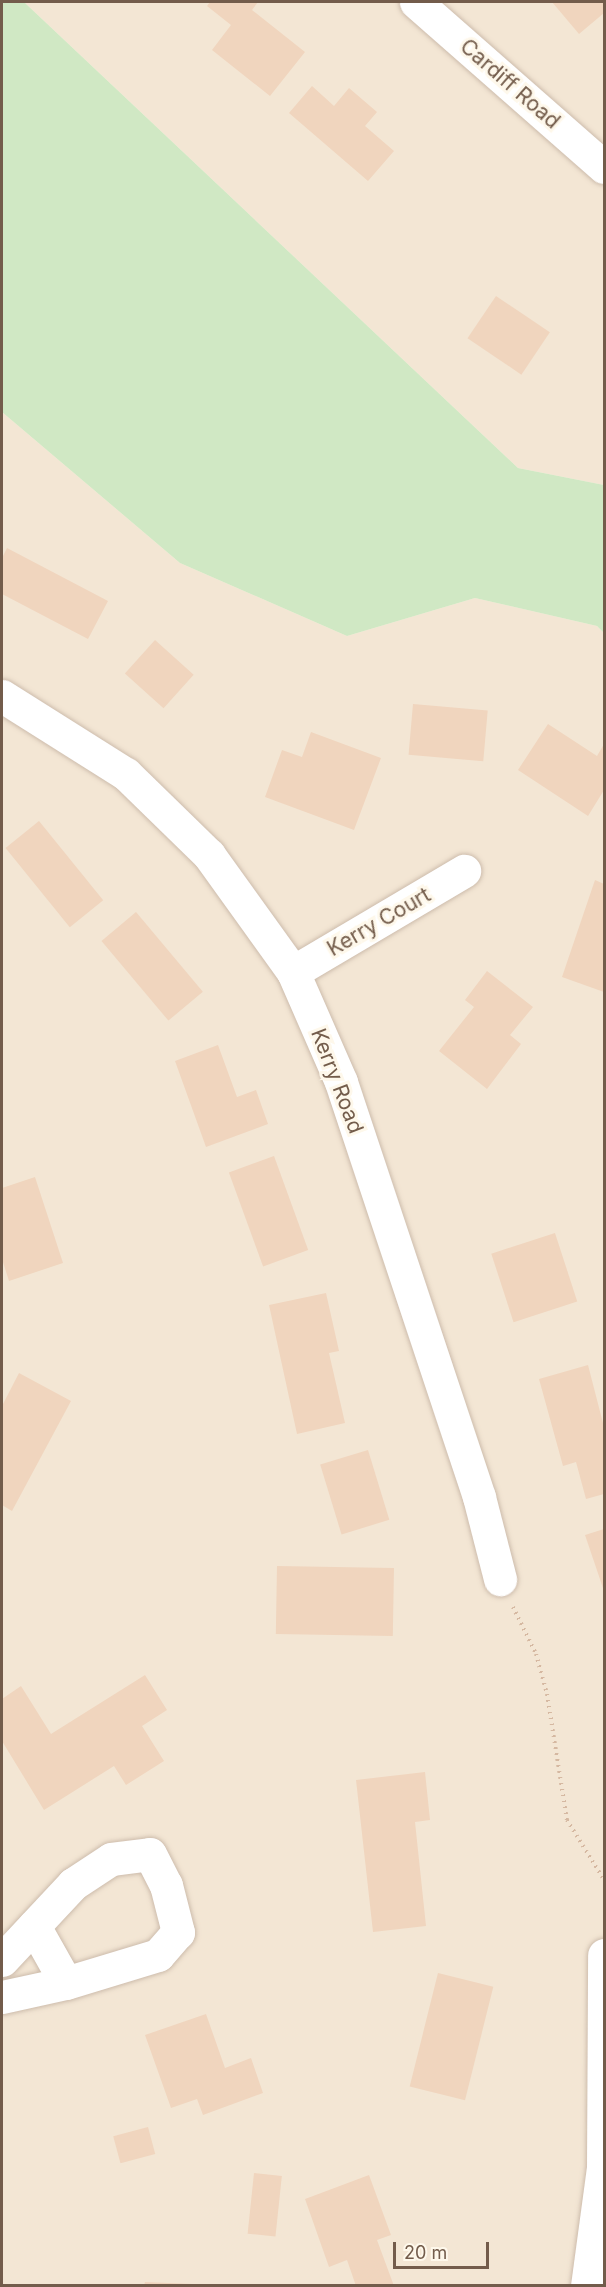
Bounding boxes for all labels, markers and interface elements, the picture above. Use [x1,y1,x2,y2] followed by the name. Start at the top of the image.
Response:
[455,34,565,134] street label: Cardiff Road
[323,882,435,962] street label: Kerry Court
[305,1025,369,1137] street label: Kerry Road
[396,2230,492,2268] scale bar
[404,2242,447,2263] text: 20 m

